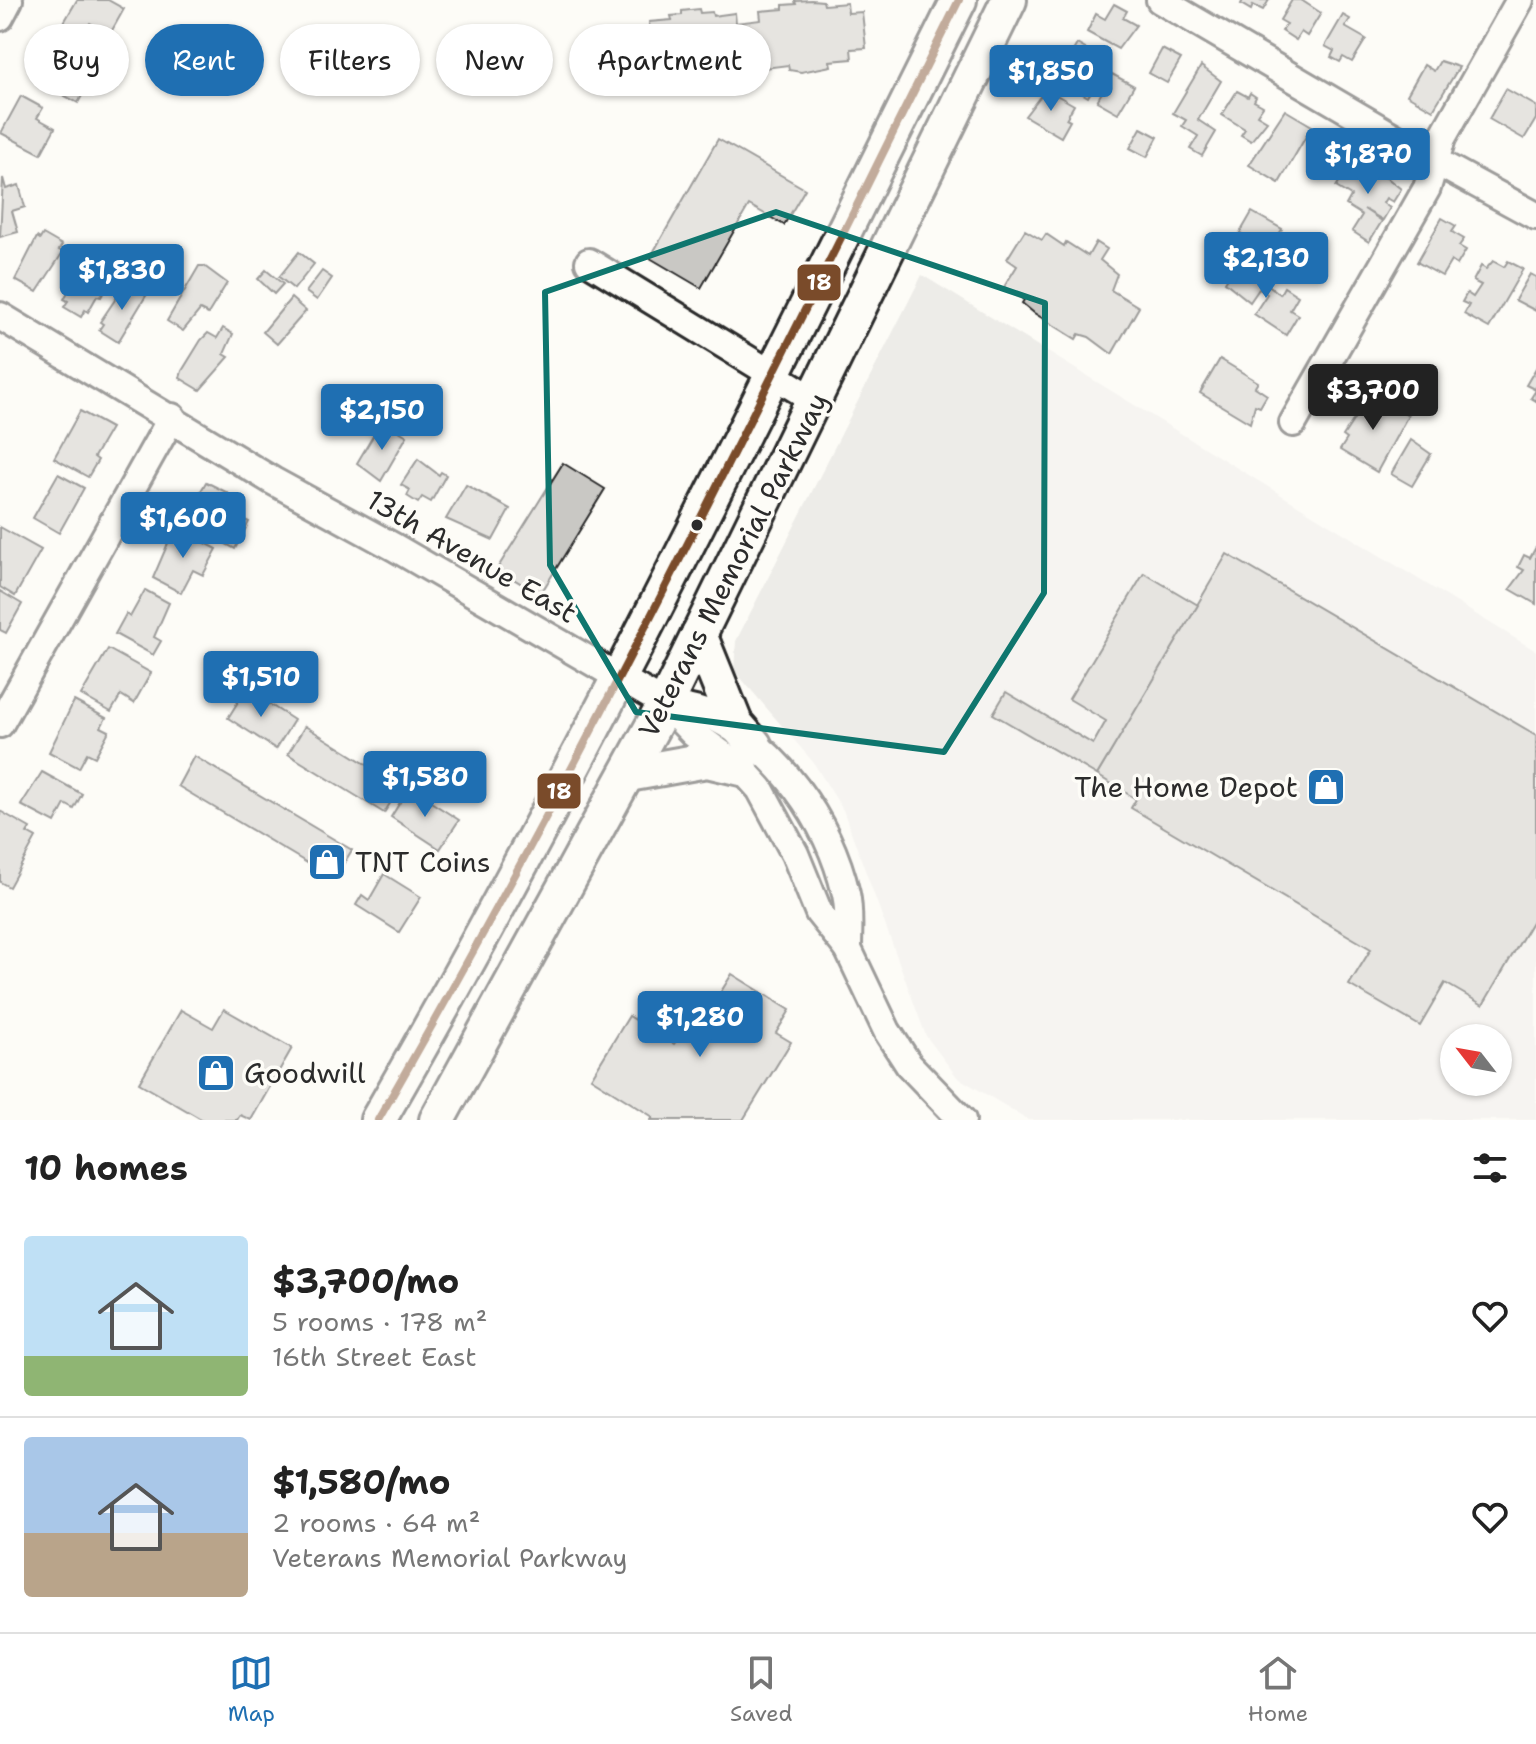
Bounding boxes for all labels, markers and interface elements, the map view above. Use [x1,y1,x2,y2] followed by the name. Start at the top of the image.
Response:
[24,24,129,96] chip: Buy
[145,24,264,96] chip: Rent
[280,24,420,96] chip: Filters
[436,24,553,96] chip: New
[569,24,771,96] chip: Apartment
[986,45,1116,113] pin: $1,850
[1008,53,1094,88] text: $1,850
[1303,128,1433,196] pin: $1,870
[1324,136,1412,171] text: $1,870
[1201,232,1331,300] pin: $2,130
[1222,240,1310,275] text: $2,130
[57,244,187,312] pin: $1,830
[78,252,166,287] text: $1,830
[796,263,842,302] line badge: 18
[806,268,832,297] text: 18
[1308,364,1438,432] pin: $3,700
[1326,372,1420,407] text: $3,700
[317,384,447,452] pin: $2,150
[629,386,837,744] street label: Veterans Memorial Parkway
[339,392,425,427] text: $2,150
[360,480,584,632] street label: 13th Avenue East
[118,492,248,560] pin: $1,600
[139,500,227,535] text: $1,600
[689,517,705,533] unlabelled marker
[196,651,326,719] pin: $1,510
[221,659,301,694] text: $1,510
[360,751,490,819] pin: $1,580
[381,759,469,794] text: $1,580
[1305,766,1347,808] shop icon: The Home Depot
[1074,768,1298,806] place label: The Home Depot
[536,772,582,810] line badge: 18
[546,777,572,806] text: 18
[306,841,348,883] shop icon: TNT Coins
[355,843,491,881] place label: TNT Coins
[635,991,765,1059] pin: $1,280
[656,999,744,1034] text: $1,280
[1440,1024,1512,1096] north arrow
[1440,1024,1512,1096] map controls
[195,1052,237,1094] shop icon: Goodwill
[244,1054,366,1092] place label: Goodwill
[24,1145,188,1191] text: 10 homes
[1468,1146,1512,1190] icon: filters
[272,1258,459,1304] text: $3,700/mo
[88,1268,184,1364] icon: home
[1468,1294,1512,1338] icon: heart
[272,1304,488,1339] text: 5 rooms · 178 m²
[272,1339,477,1374] text: 16th Street East
[272,1459,451,1505] text: $1,580/mo
[88,1469,184,1565] icon: home
[1468,1495,1512,1539] icon: heart
[272,1505,480,1540] text: 2 rooms · 64 m²
[272,1540,627,1575] text: Veterans Memorial Parkway
[228,1651,275,1728] tab: Map
[730,1651,793,1728] tab: Saved
[1248,1651,1308,1728] tab: Home

